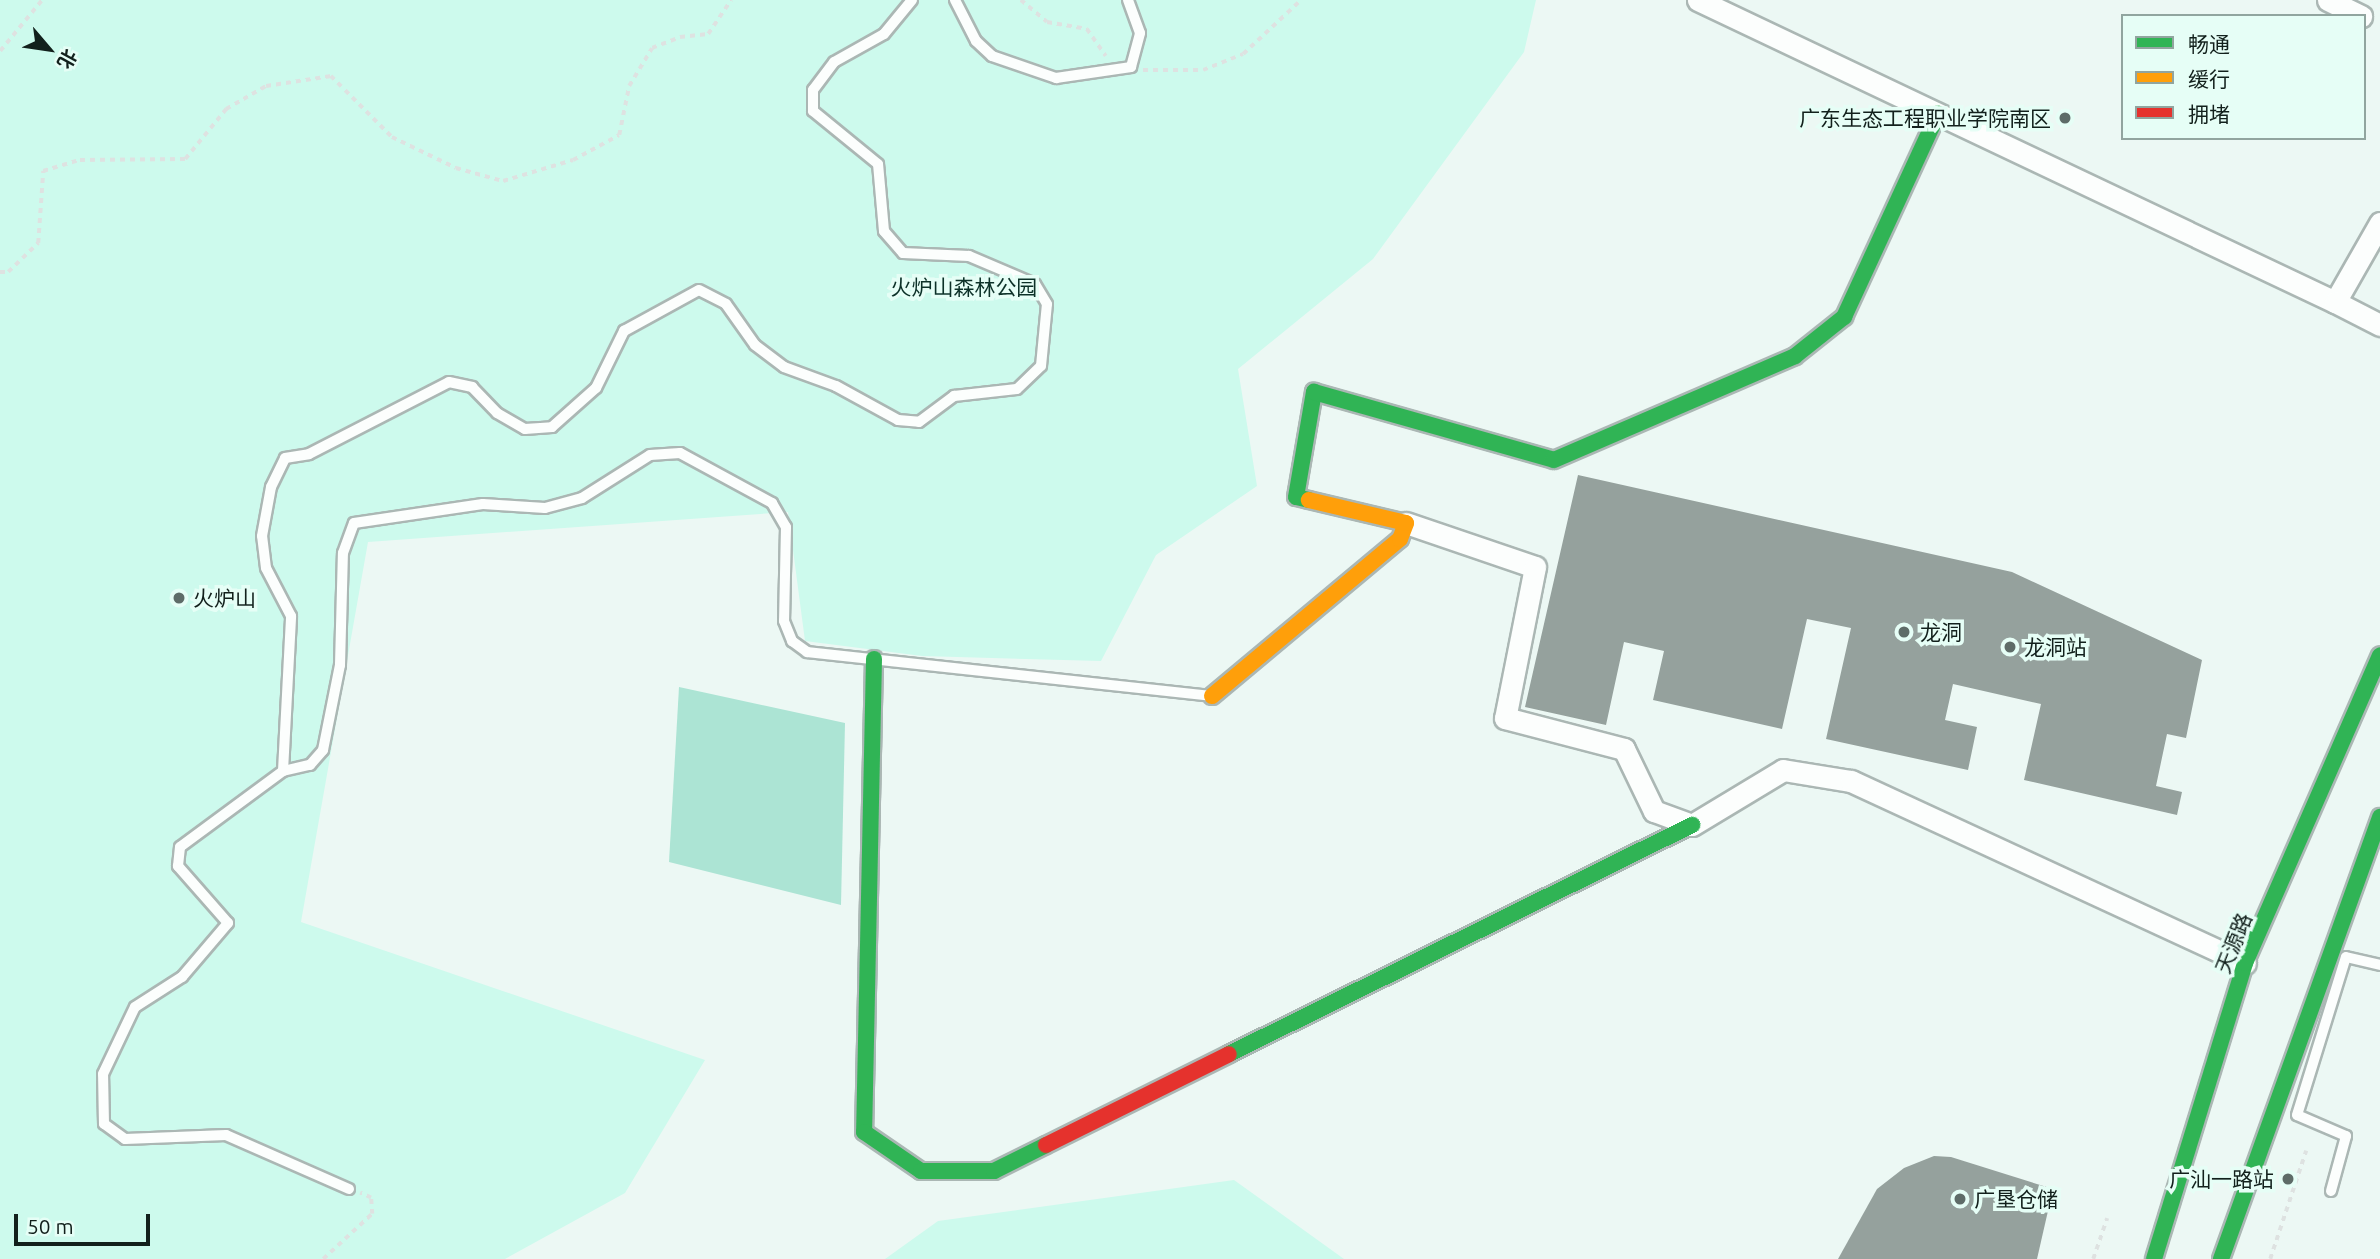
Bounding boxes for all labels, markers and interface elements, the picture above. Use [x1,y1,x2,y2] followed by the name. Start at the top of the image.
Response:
[14,14,84,84] north arrow
[2121,14,2366,140] legend
[2188,32,2230,56] text: 畅通
[53,46,82,73] text: 北
[2188,67,2230,91] text: 缓行
[2188,102,2230,126] text: 拥堵
[1799,105,2051,131] place label: 广东生态工程职业学院南区
[2057,110,2073,126] marker: 广东生态工程职业学院南区
[891,274,1037,300] park label: 火炉山森林公园
[193,585,256,611] place label: 火炉山
[171,590,187,606] marker: 火炉山
[1920,619,1962,645] place label: 龙洞
[1894,622,1914,642] marker: 龙洞
[2024,634,2087,660] place label: 龙洞站
[2002,639,2018,655] marker: 龙洞站
[2210,909,2256,977] street label: 天源路
[2169,1166,2274,1192] place label: 广汕一路站
[2280,1171,2296,1187] marker: 广汕一路站
[1974,1186,2058,1212] place label: 广垦仓储
[1952,1191,1968,1207] marker: 广垦仓储
[18,1200,154,1244] scale bar
[27,1214,74,1238] text: 50 m

